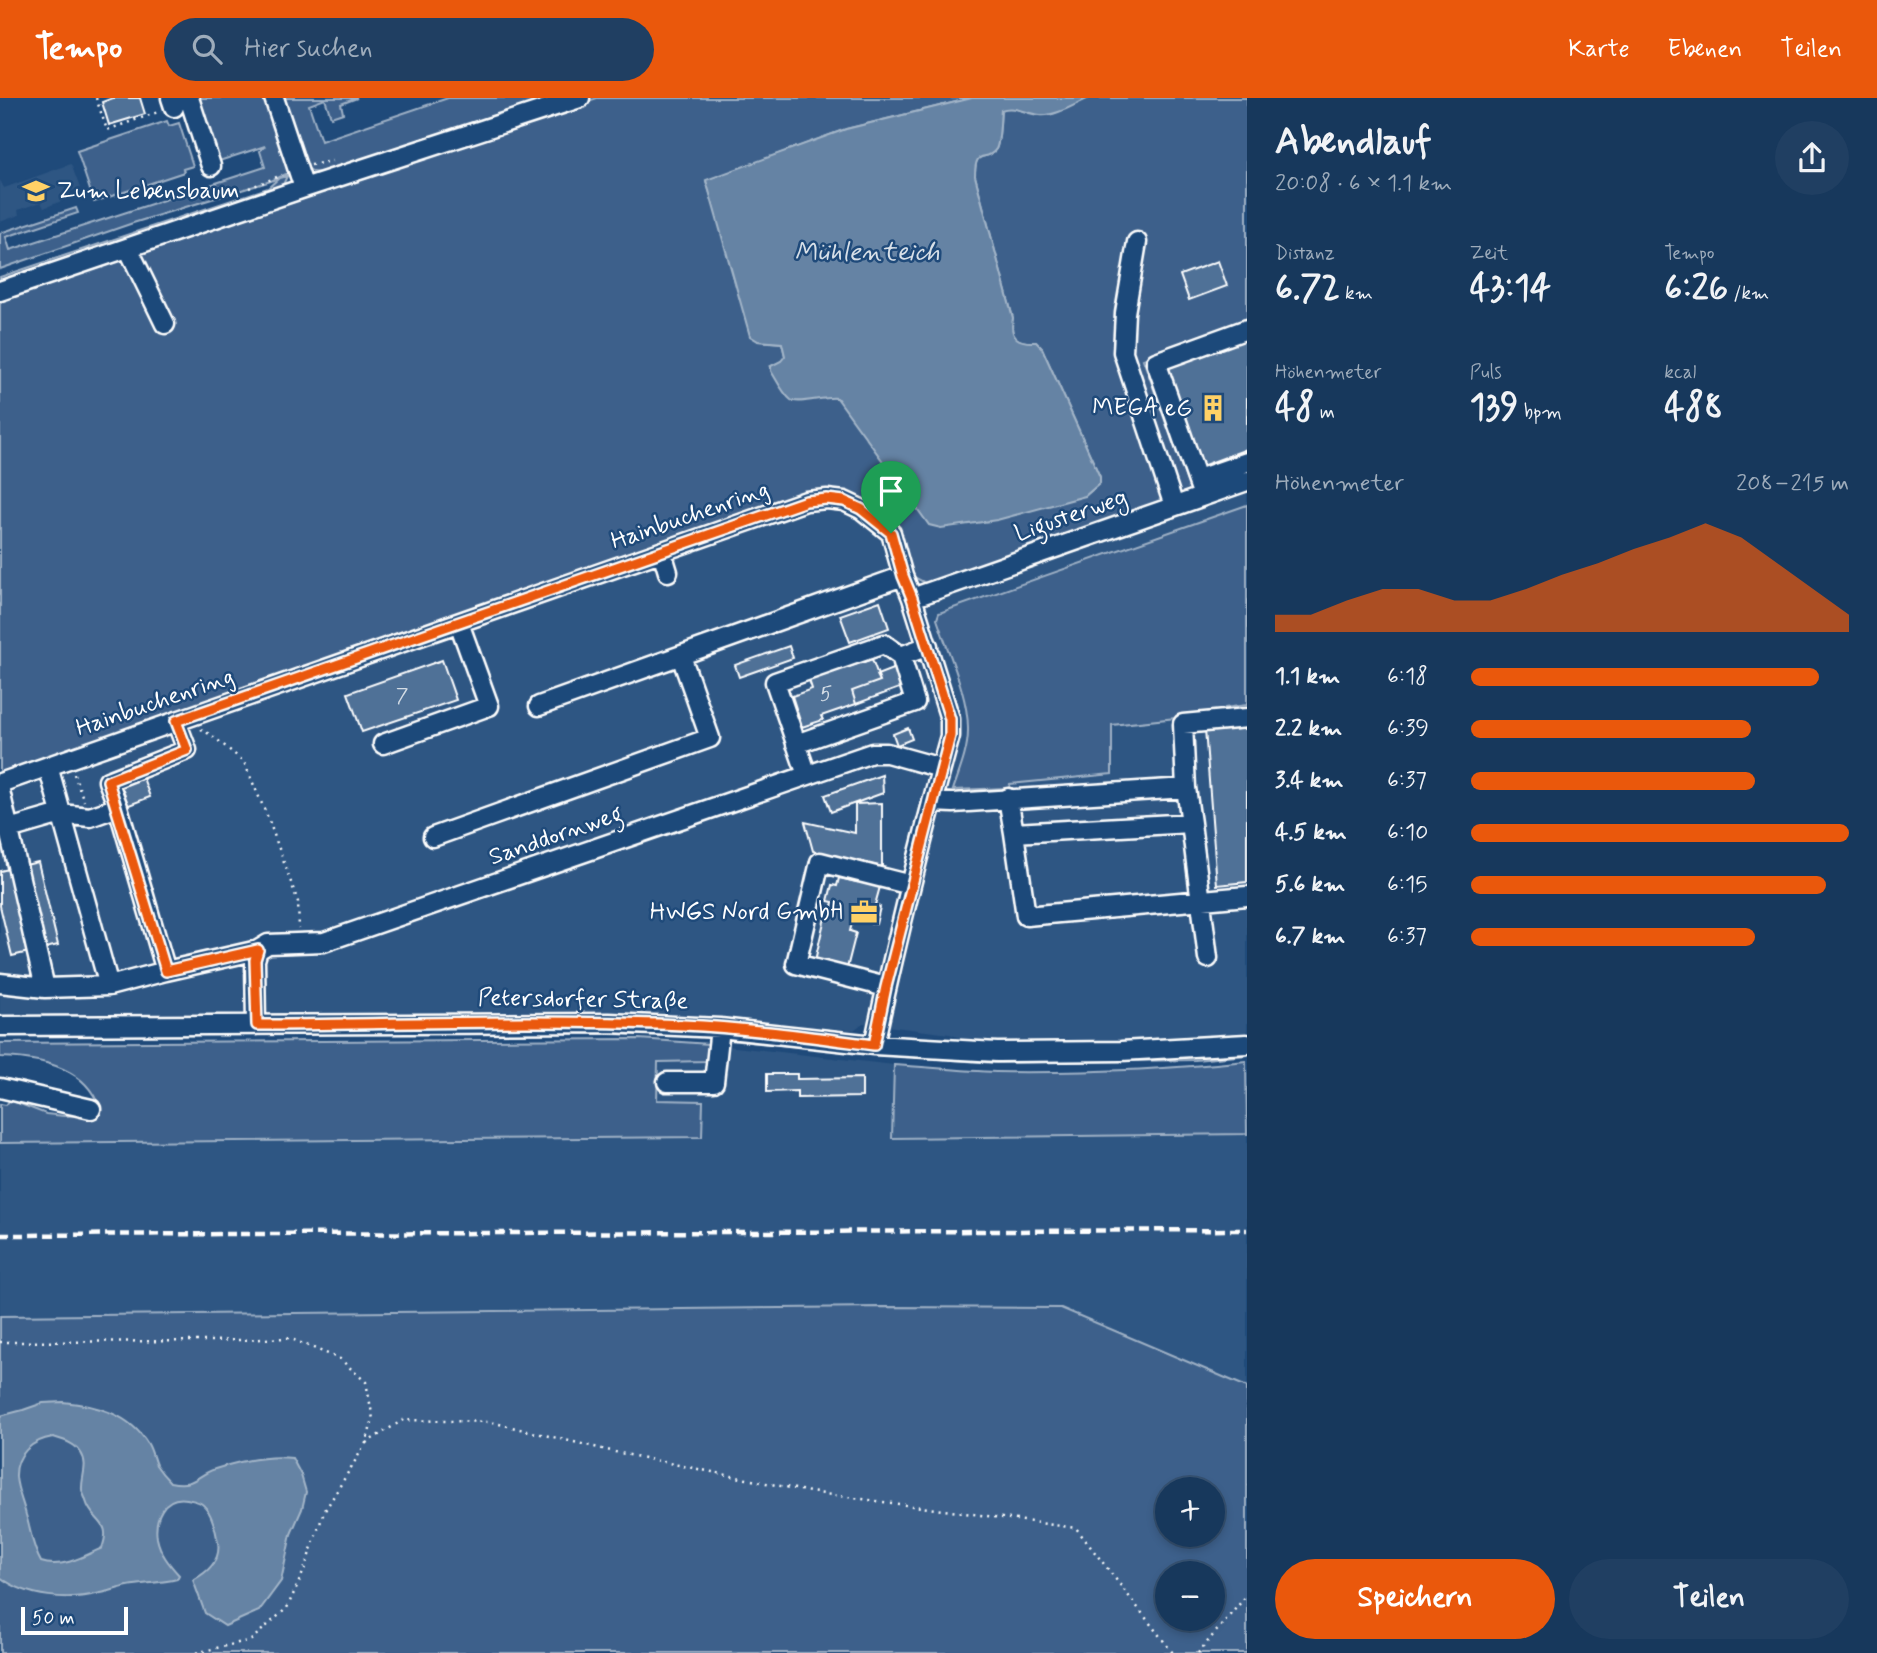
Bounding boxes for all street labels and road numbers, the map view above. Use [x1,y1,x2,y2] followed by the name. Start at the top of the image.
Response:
[607,474,773,558] street label: Hainbuchenring
[1011,482,1132,553] street label: Ligusterweg
[72,661,238,745] street label: Hainbuchenring
[485,799,628,876] street label: Sanddornweg
[477,983,689,1017] street label: Petersdorfer Straße

